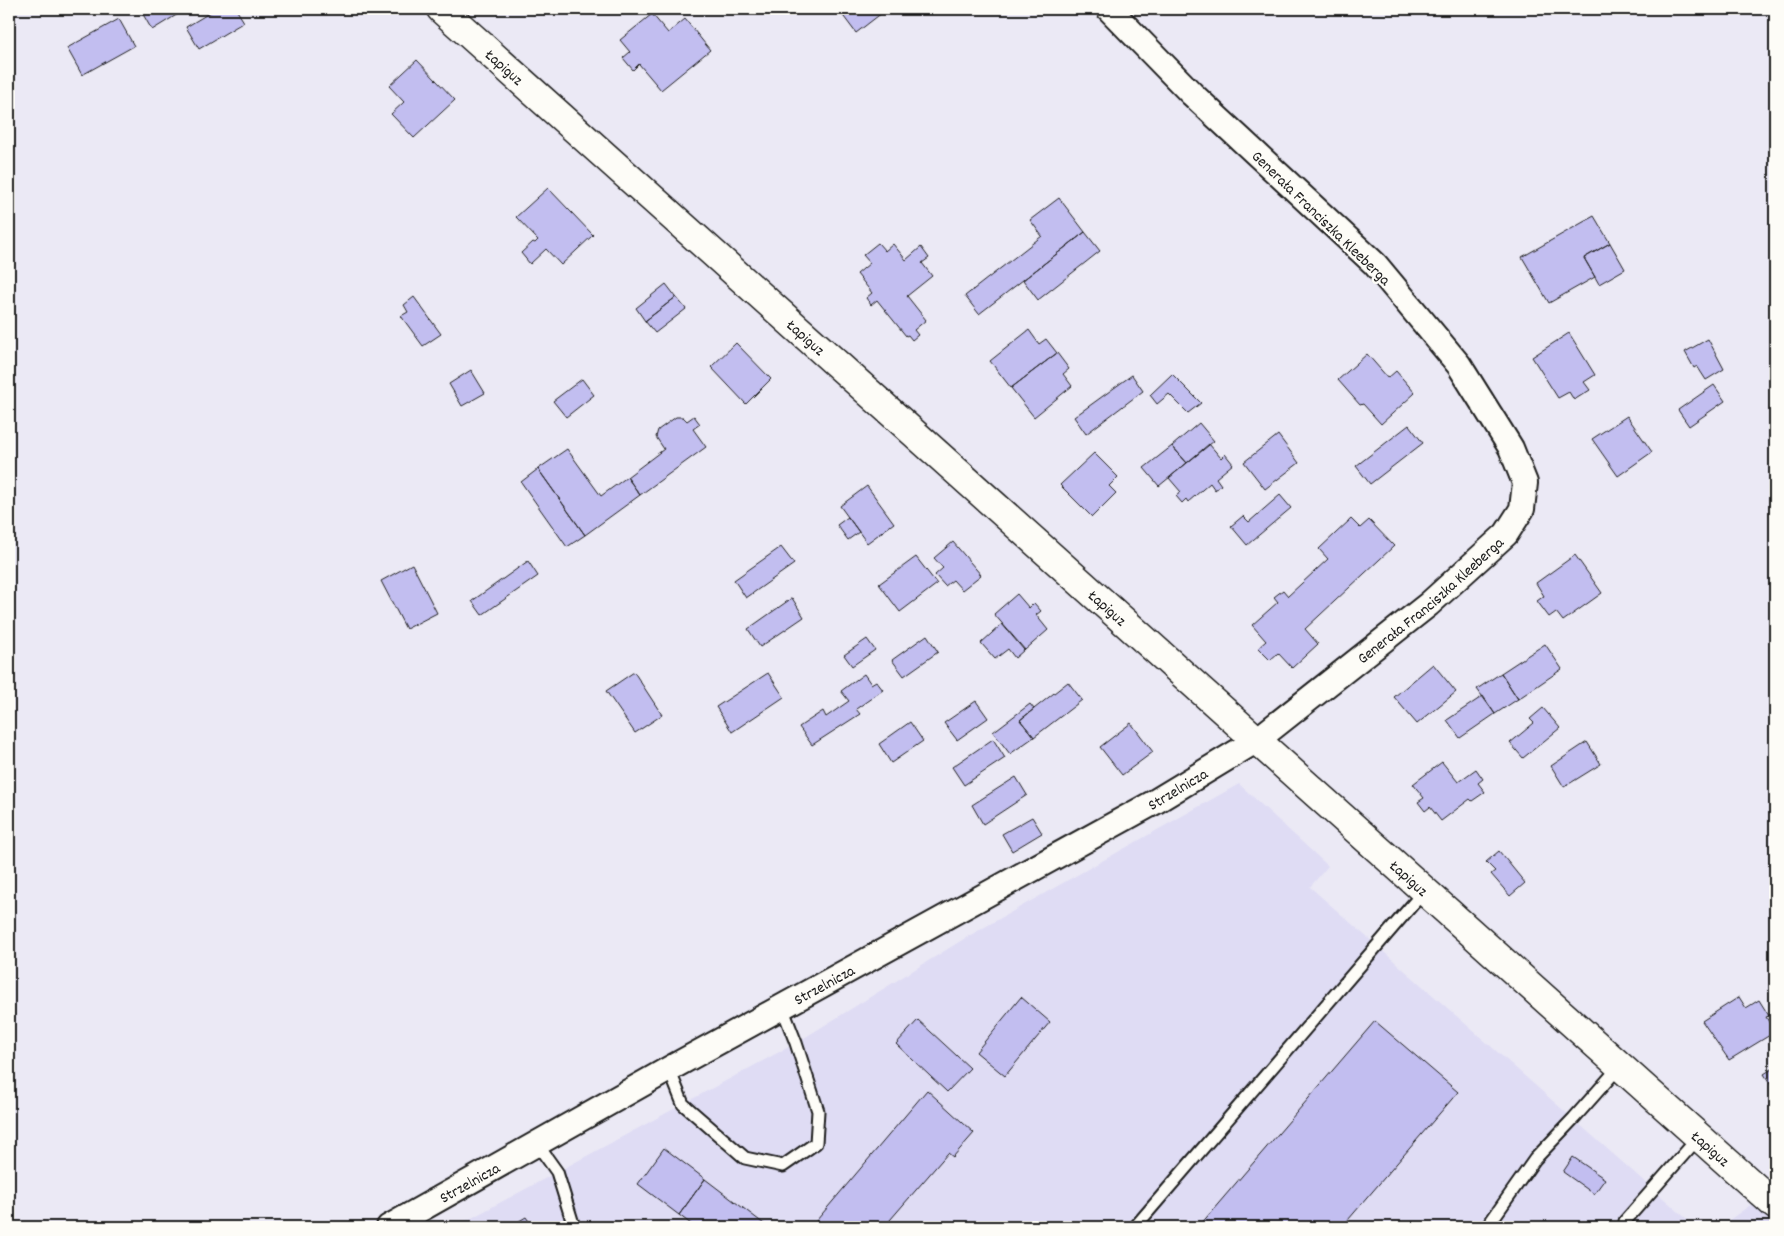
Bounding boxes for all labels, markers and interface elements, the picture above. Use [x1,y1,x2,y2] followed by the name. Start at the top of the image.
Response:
[478,44,528,92] street label: Łapiguz
[1245,146,1395,292] street label: Generała Franciszka Kleeberga
[780,315,829,362] street label: Łapiguz
[1353,532,1510,671] street label: Generała Franciszka Kleeberga
[1081,585,1131,632] street label: Łapiguz
[1144,763,1213,818] street label: Strzelnicza
[1383,855,1432,903] street label: Łapiguz
[790,960,860,1012] street label: Strzelnicza
[1685,1126,1734,1173] street label: Łapiguz
[436,1157,505,1210] street label: Strzelnicza

